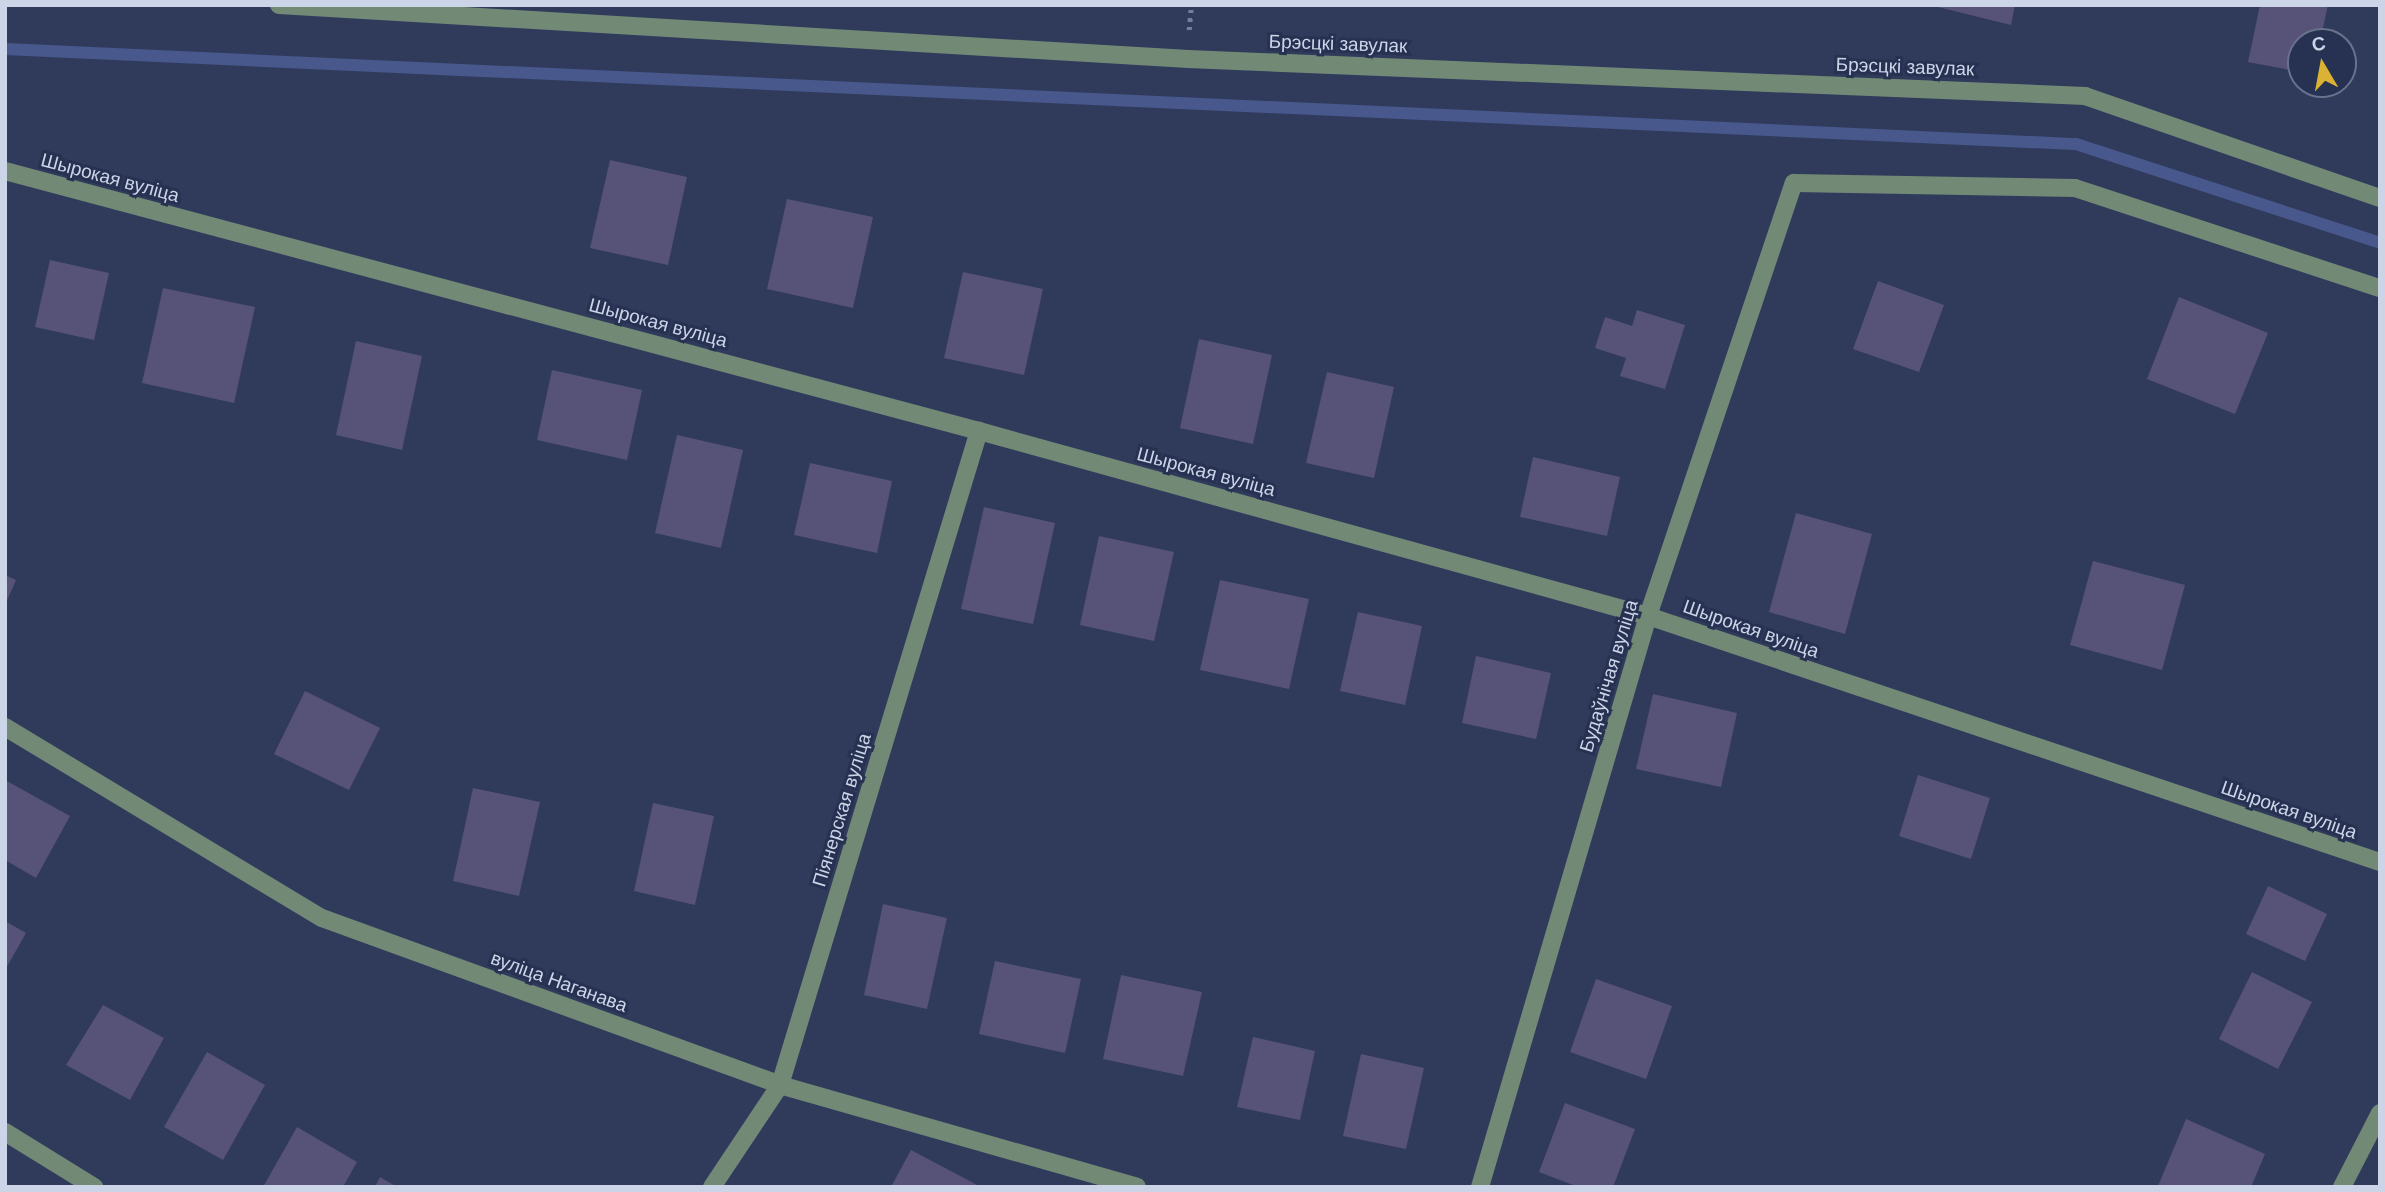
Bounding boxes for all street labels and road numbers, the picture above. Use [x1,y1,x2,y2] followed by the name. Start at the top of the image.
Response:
[1268,30,1408,58] street label: Брэсцкі завулак
[1835,53,1975,81] street label: Брэсцкі завулак
[38,149,182,207] street label: Шырокая вуліца
[586,294,730,352] street label: Шырокая вуліца
[1134,443,1278,501] street label: Шырокая вуліца
[1680,595,1822,663] street label: Шырокая вуліца
[1575,597,1643,755] street label: Будаўнічая вуліца
[808,730,876,890] street label: Піянерская вуліца
[2218,776,2360,844] street label: Шырокая вуліца
[488,947,630,1017] street label: вуліца Наганава

